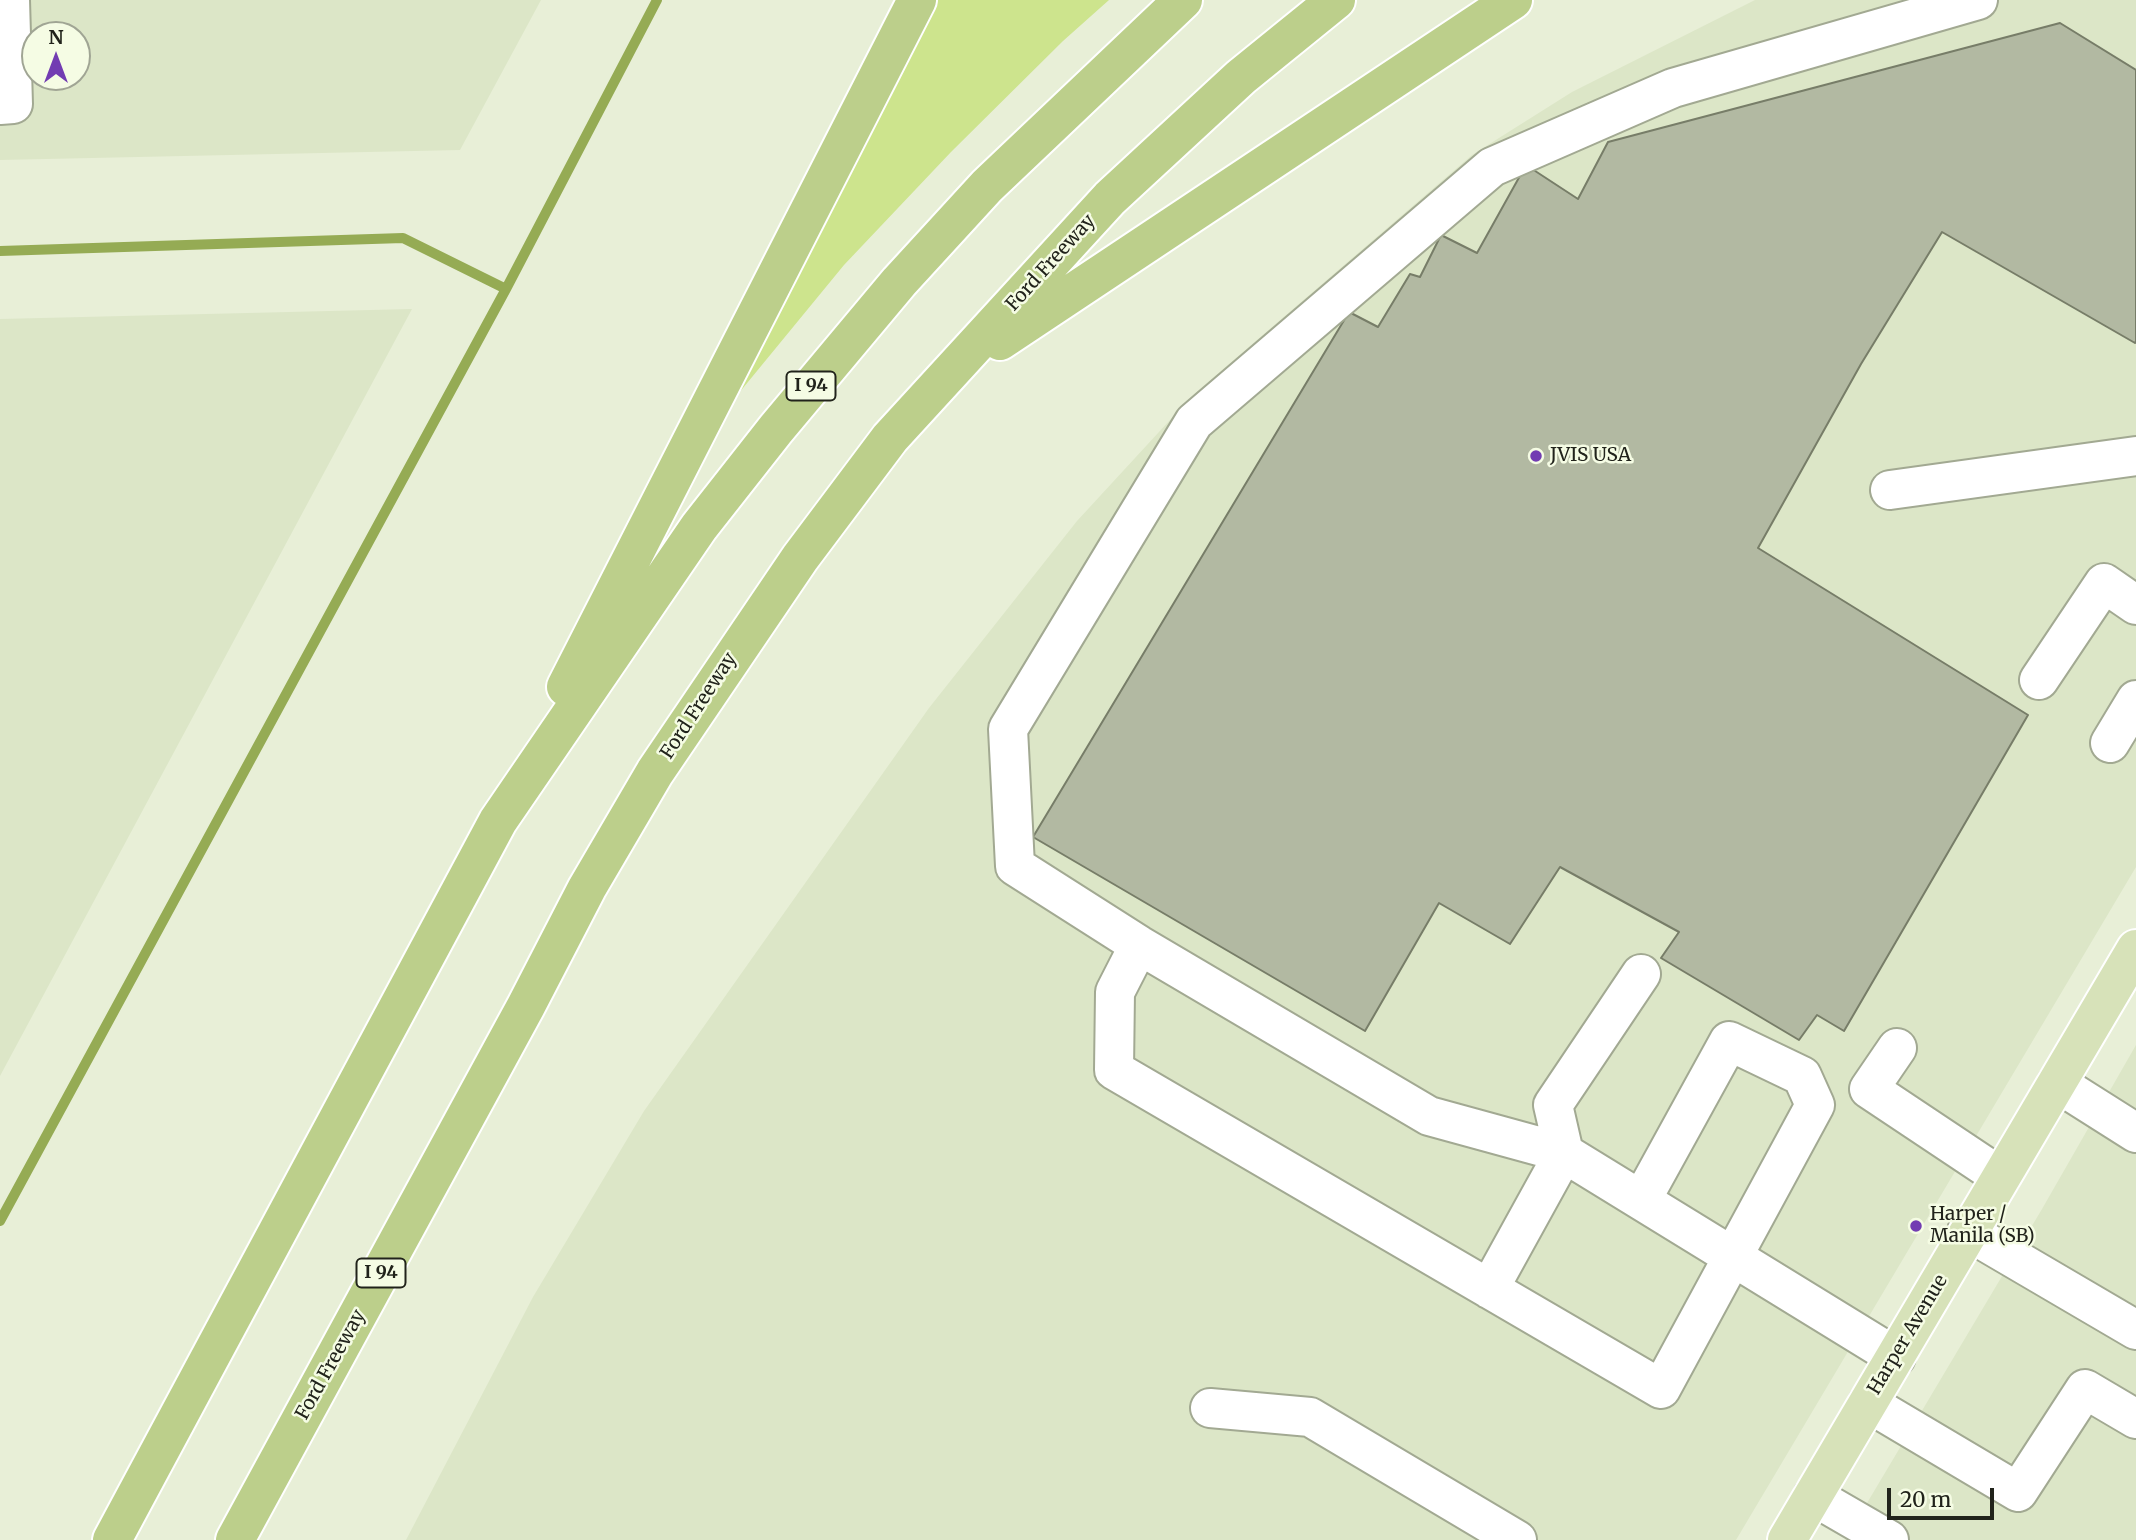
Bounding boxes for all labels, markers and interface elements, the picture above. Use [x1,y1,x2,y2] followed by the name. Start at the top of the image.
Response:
[21,21,91,91] north arrow
[48,25,64,49] text: N
[1002,210,1100,316] street label: Ford Freeway
[786,372,836,400] road number: I 94
[1550,445,1631,467] place label: JVIS USA
[1528,448,1544,464] marker: JVIS USA
[656,649,742,763] street label: Ford Freeway
[1930,1204,2035,1248] place label: Harper / Manila (SB)
[1908,1218,1924,1234] marker: Harper / Manila (SB)
[356,1258,406,1288] road number: I 94
[1863,1271,1953,1399] street label: Harper Avenue
[291,1306,371,1424] street label: Ford Freeway
[1891,1474,1998,1518] scale bar
[1900,1486,1951,1513] text: 20 m

